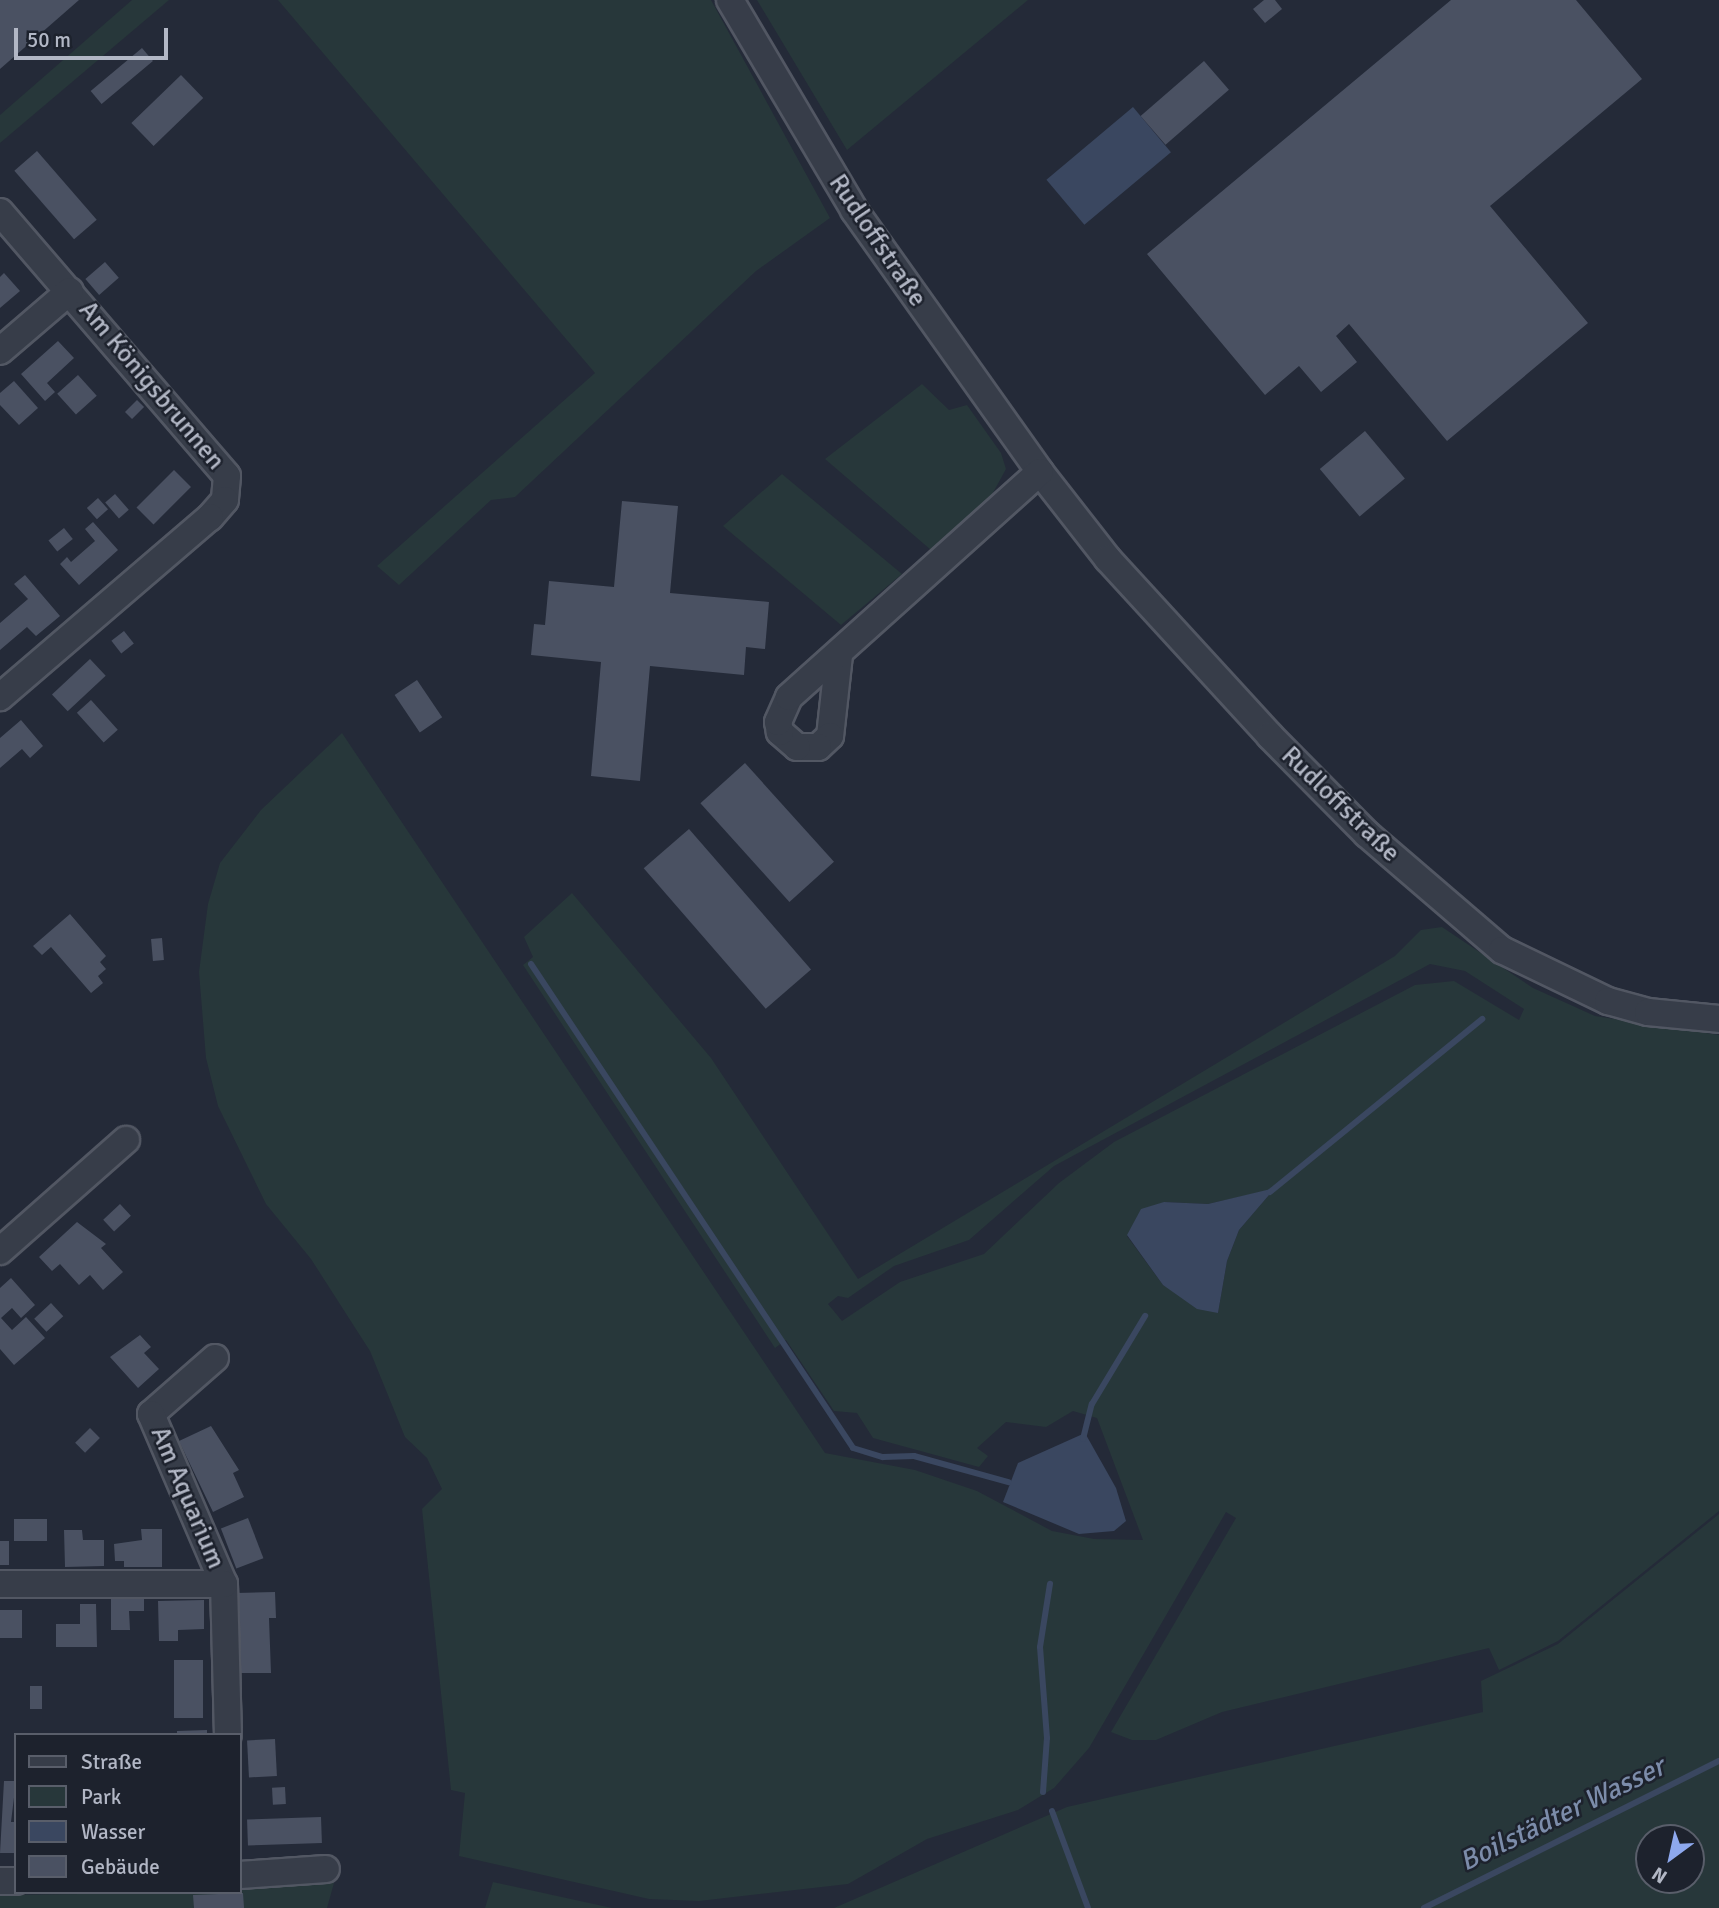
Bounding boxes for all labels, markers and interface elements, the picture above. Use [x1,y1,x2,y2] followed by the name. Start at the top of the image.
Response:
[18,14,172,58] scale bar
[27,27,71,53] text: 50 m
[821,169,933,313] street label: Rudloffstraße
[71,295,231,477] street label: Am Königsbrunnen
[1274,741,1406,869] street label: Rudloffstraße
[143,1422,231,1574] street label: Am Aquarium
[14,1733,242,1894] legend
[81,1749,142,1775] text: Straße
[1454,1750,1670,1878] water label: Boilstädter Wasser
[81,1784,121,1810] text: Park
[81,1819,145,1845] text: Wasser
[1635,1824,1705,1894] north arrow
[81,1854,160,1880] text: Gebäude
[1648,1861,1672,1889] text: N

